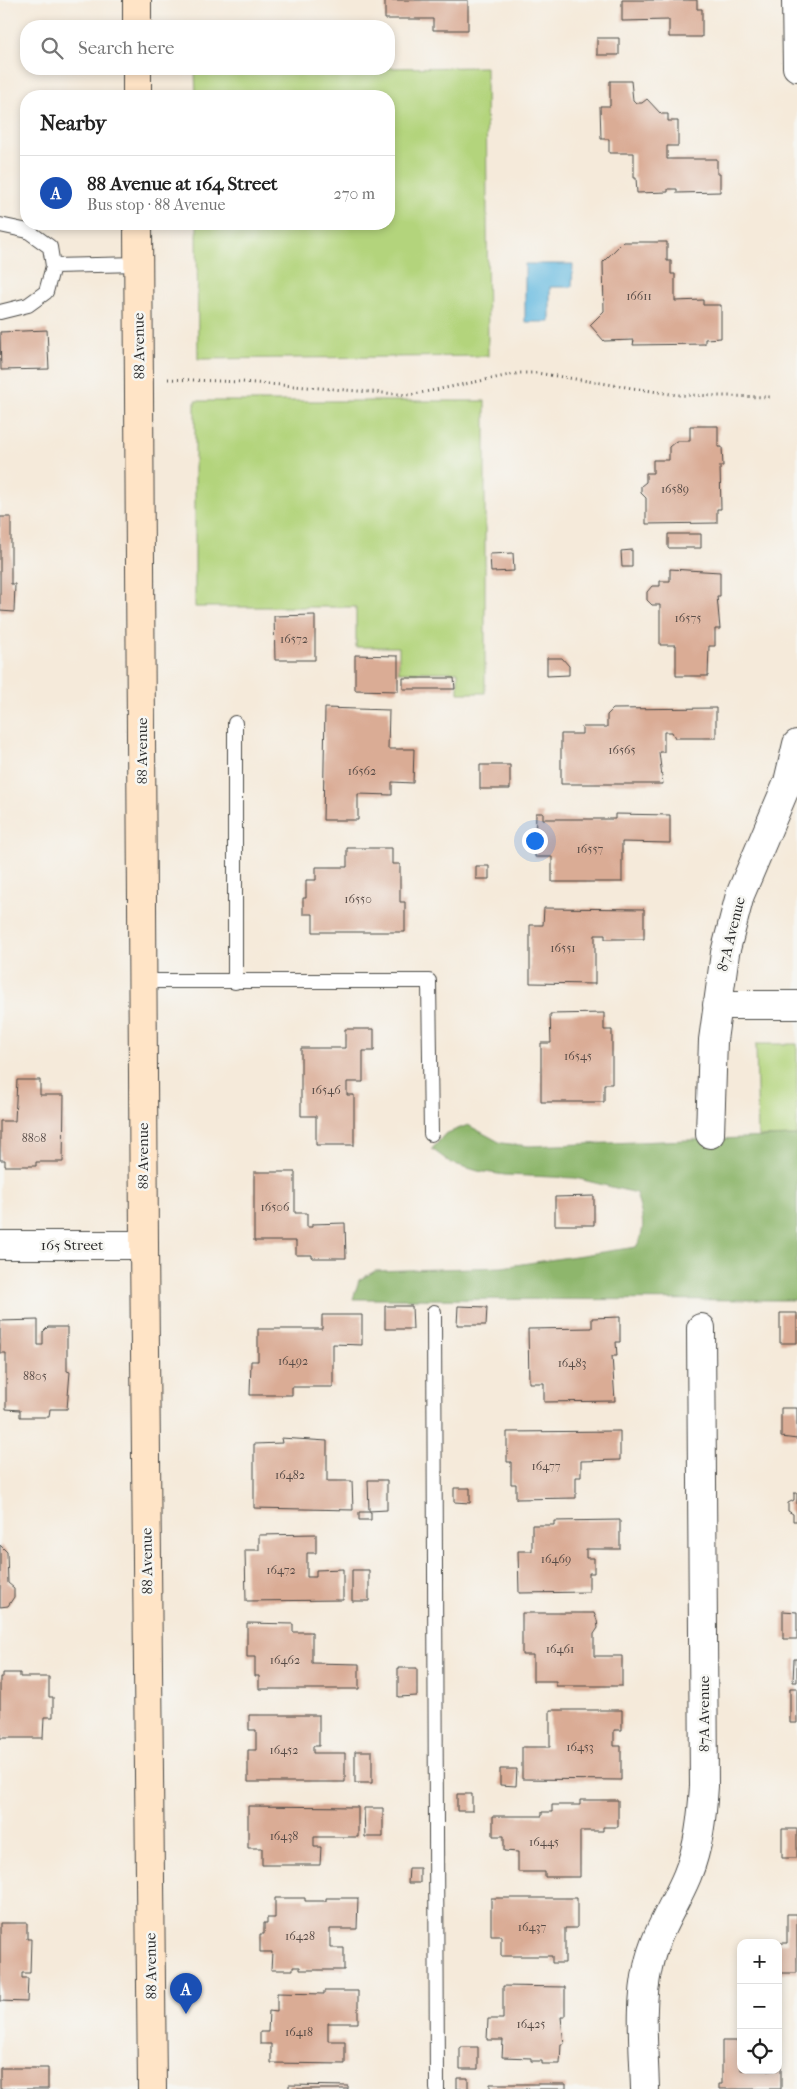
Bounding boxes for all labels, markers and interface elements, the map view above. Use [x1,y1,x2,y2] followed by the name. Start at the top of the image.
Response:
[20,20,395,75] search box
[38,34,66,62] icon: search
[78,37,174,59] text: Search here
[40,111,106,135] text: Nearby
[87,173,278,195] text: 88 Avenue at 164 Street
[51,184,61,203] text: A
[334,184,375,203] text: 270 m
[87,195,225,214] text: Bus stop · 88 Avenue
[626,289,652,303] house number: 16611
[129,312,149,380] street label: 88 Avenue
[661,482,689,496] house number: 16589
[675,611,701,625] house number: 16575
[280,632,308,646] house number: 16572
[133,717,151,784] street label: 88 Avenue
[608,743,636,757] house number: 16565
[348,764,376,778] house number: 16562
[522,828,548,854] your location
[577,842,604,856] house number: 16557
[344,892,372,906] house number: 16550
[713,894,749,973] street label: 87A Avenue
[550,941,576,955] house number: 16551
[564,1049,592,1063] house number: 16545
[311,1083,341,1097] house number: 16546
[134,1122,152,1189] street label: 88 Avenue
[22,1131,46,1145] house number: 8808
[261,1200,290,1214] house number: 16506
[41,1236,104,1254] street label: 165 Street
[278,1354,308,1368] house number: 16492
[558,1356,586,1370] house number: 16483
[23,1369,47,1383] house number: 8805
[531,1459,561,1473] house number: 16477
[275,1468,305,1482] house number: 16482
[137,1527,157,1595] street label: 88 Avenue
[541,1552,571,1566] house number: 16469
[266,1563,296,1577] house number: 16472
[546,1642,574,1656] house number: 16461
[270,1653,300,1667] house number: 16462
[695,1675,713,1752] street label: 87A Avenue
[566,1740,594,1754] house number: 16453
[270,1743,298,1757] house number: 16452
[270,1829,298,1843] house number: 16438
[529,1835,559,1849] house number: 16445
[518,1920,546,1934] house number: 16437
[285,1929,315,1943] house number: 16428
[141,1932,161,2000] street label: 88 Avenue
[737,1939,782,2074] map controls
[737,1939,782,1984] button: +
[170,1973,202,2014] pin: A
[737,1984,782,2029] button: −
[516,2017,546,2031] house number: 16425
[285,2025,313,2039] house number: 16418
[737,2029,782,2074] button: locate

